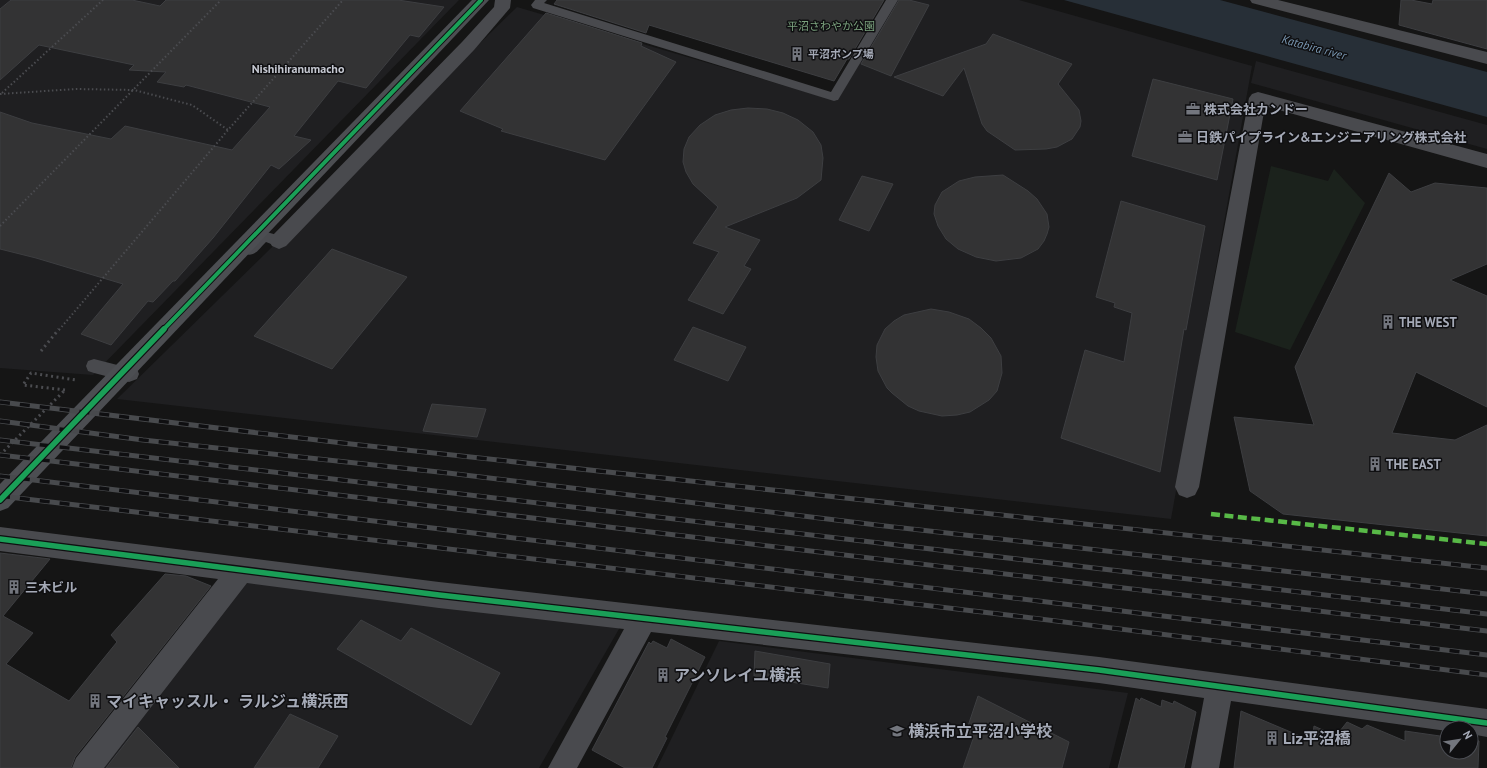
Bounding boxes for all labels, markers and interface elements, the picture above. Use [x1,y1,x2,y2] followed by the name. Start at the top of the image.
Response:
[787,19,875,33] park label: 平沼さわやか公園
[1280,31,1349,63] water label: Katabira river
[789,46,805,62] building icon: 平沼ポンプ場
[808,47,874,61] place label: 平沼ポンプ場
[252,61,345,76] district label: Nishihiranumacho
[1185,101,1201,117] office icon: 株式会社カンドー
[1204,101,1308,118] place label: 株式会社カンドー
[1177,129,1193,145] office icon: 日鉄パイプライン&エンジニアリング株式会社
[1196,129,1467,146] place label: 日鉄パイプライン&エンジニアリング株式会社
[1380,314,1396,330] building icon: THE WEST
[1399,314,1457,331] place label: THE WEST
[1367,456,1383,472] building icon: THE EAST
[1386,456,1441,473] place label: THE EAST
[6,579,22,595] building icon: 三木ビル
[25,579,77,596] place label: 三木ビル
[674,665,801,685] place label: アンソレイユ横浜
[655,667,671,683] building icon: アンソレイユ横浜
[106,691,349,711] place label: マイキャッスル・ ラルジュ横浜西
[87,693,103,709] building icon: マイキャッスル・ ラルジュ横浜西
[1439,720,1479,760] north arrow
[908,721,1052,741] place label: 横浜市立平沼小学校
[889,723,905,739] school or university icon: 横浜市立平沼小学校
[1283,728,1351,748] place label: Liz平沼橋
[1460,728,1476,742] text: N
[1264,730,1280,746] building icon: Liz平沼橋

